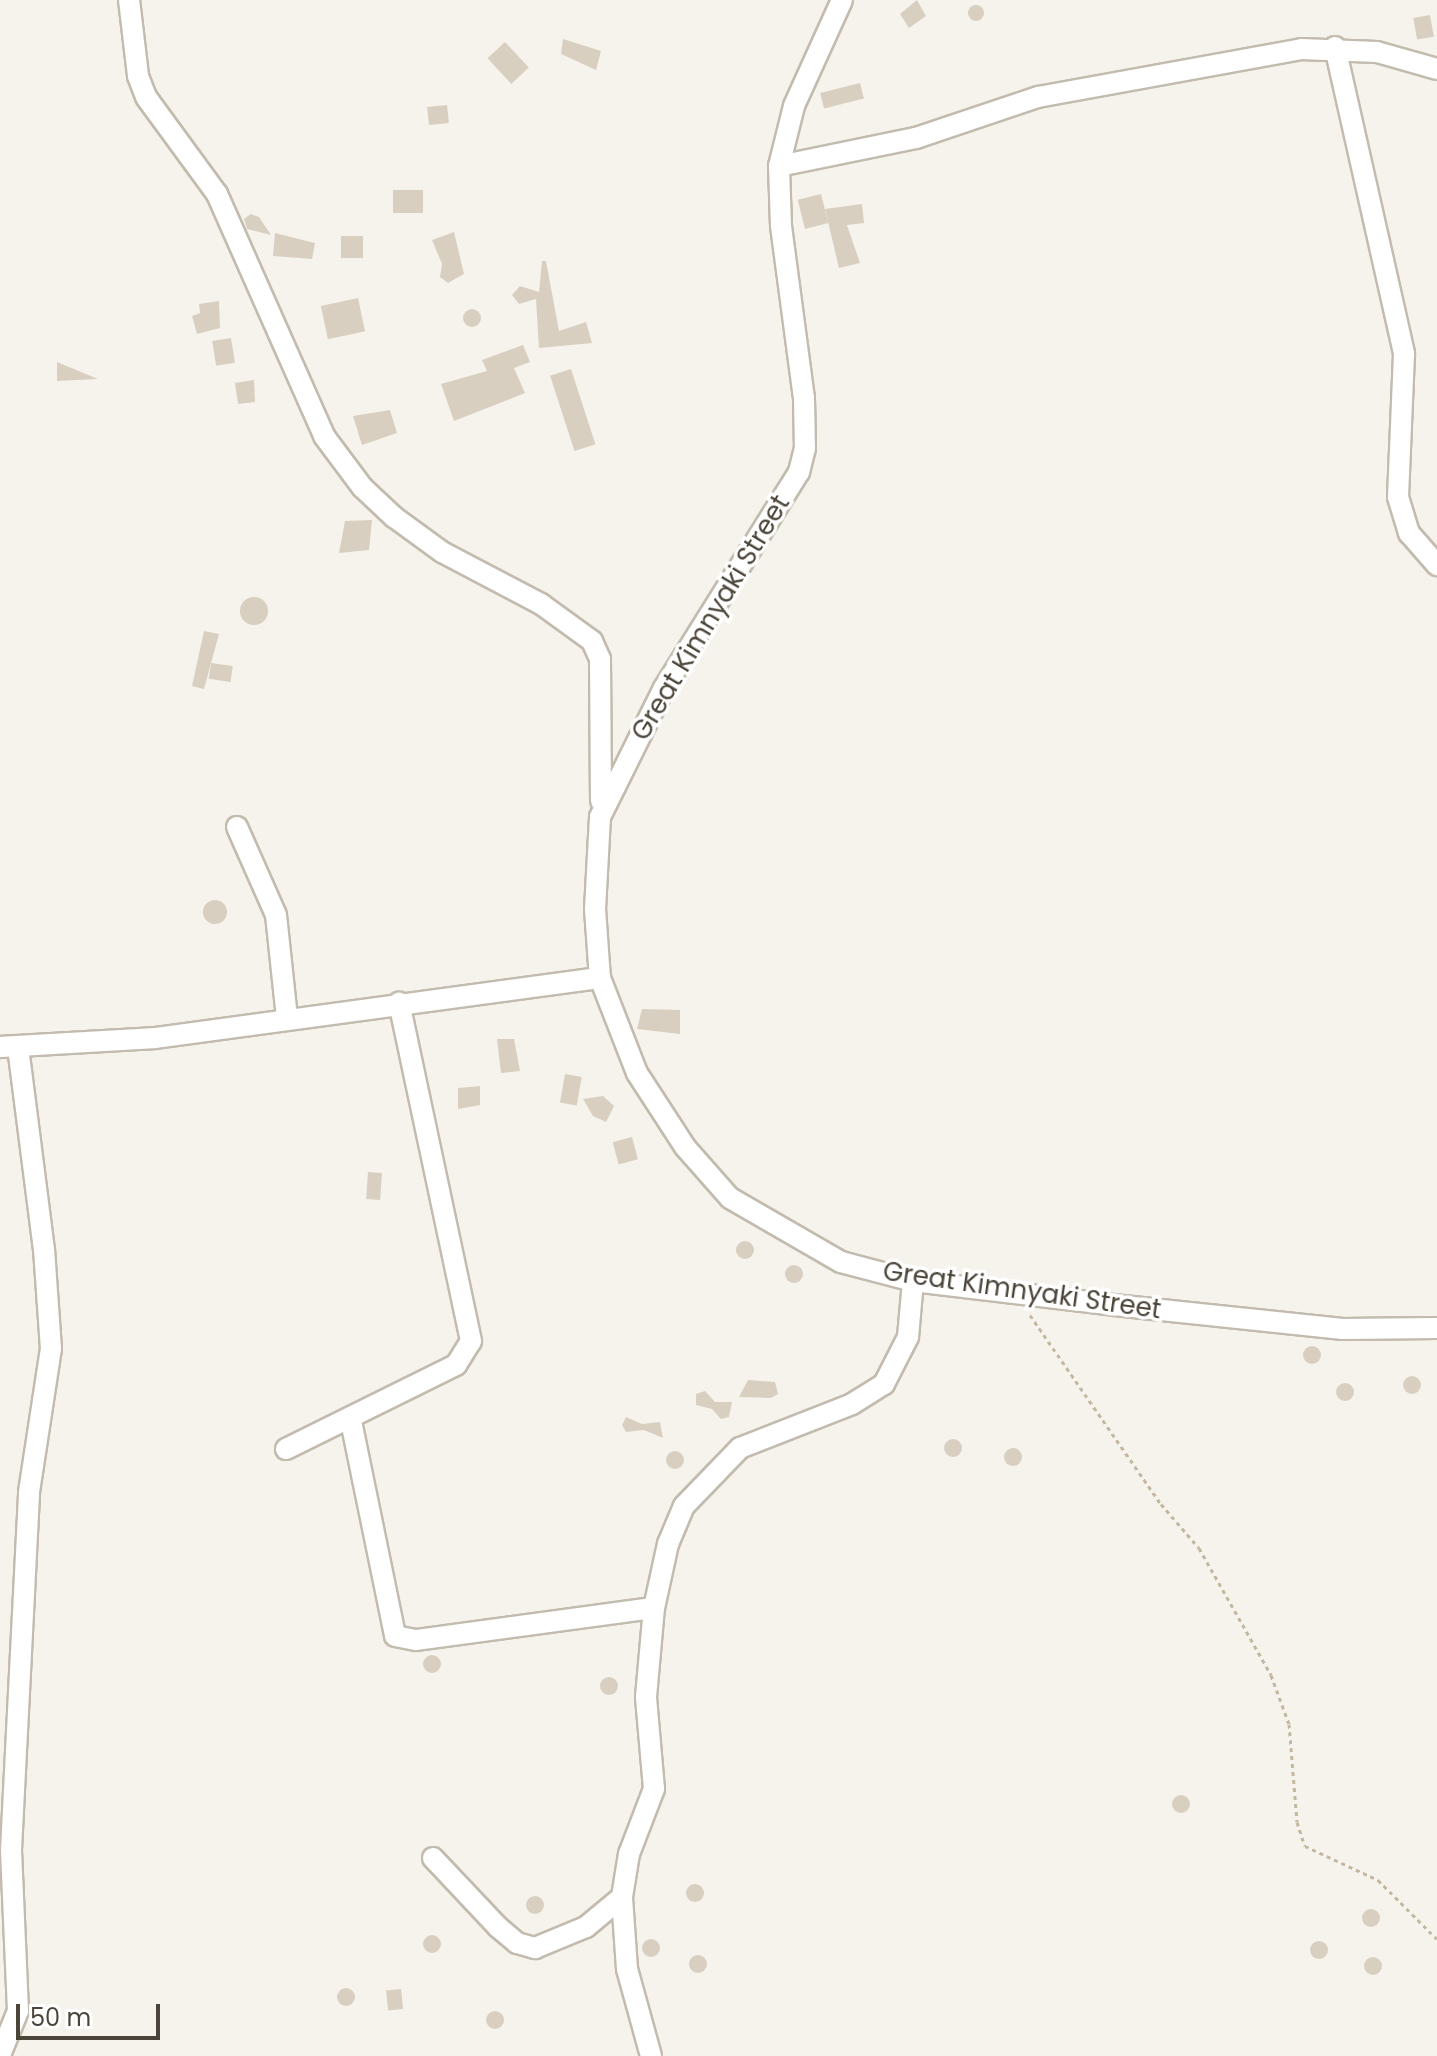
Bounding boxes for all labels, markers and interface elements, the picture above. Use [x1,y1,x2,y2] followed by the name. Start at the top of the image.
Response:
[625,490,797,746] street label: Great Kimnyaki Street
[881,1256,1163,1326] street label: Great Kimnyaki Street
[20,1988,164,2038] scale bar
[30,2001,91,2034] text: 50 m

